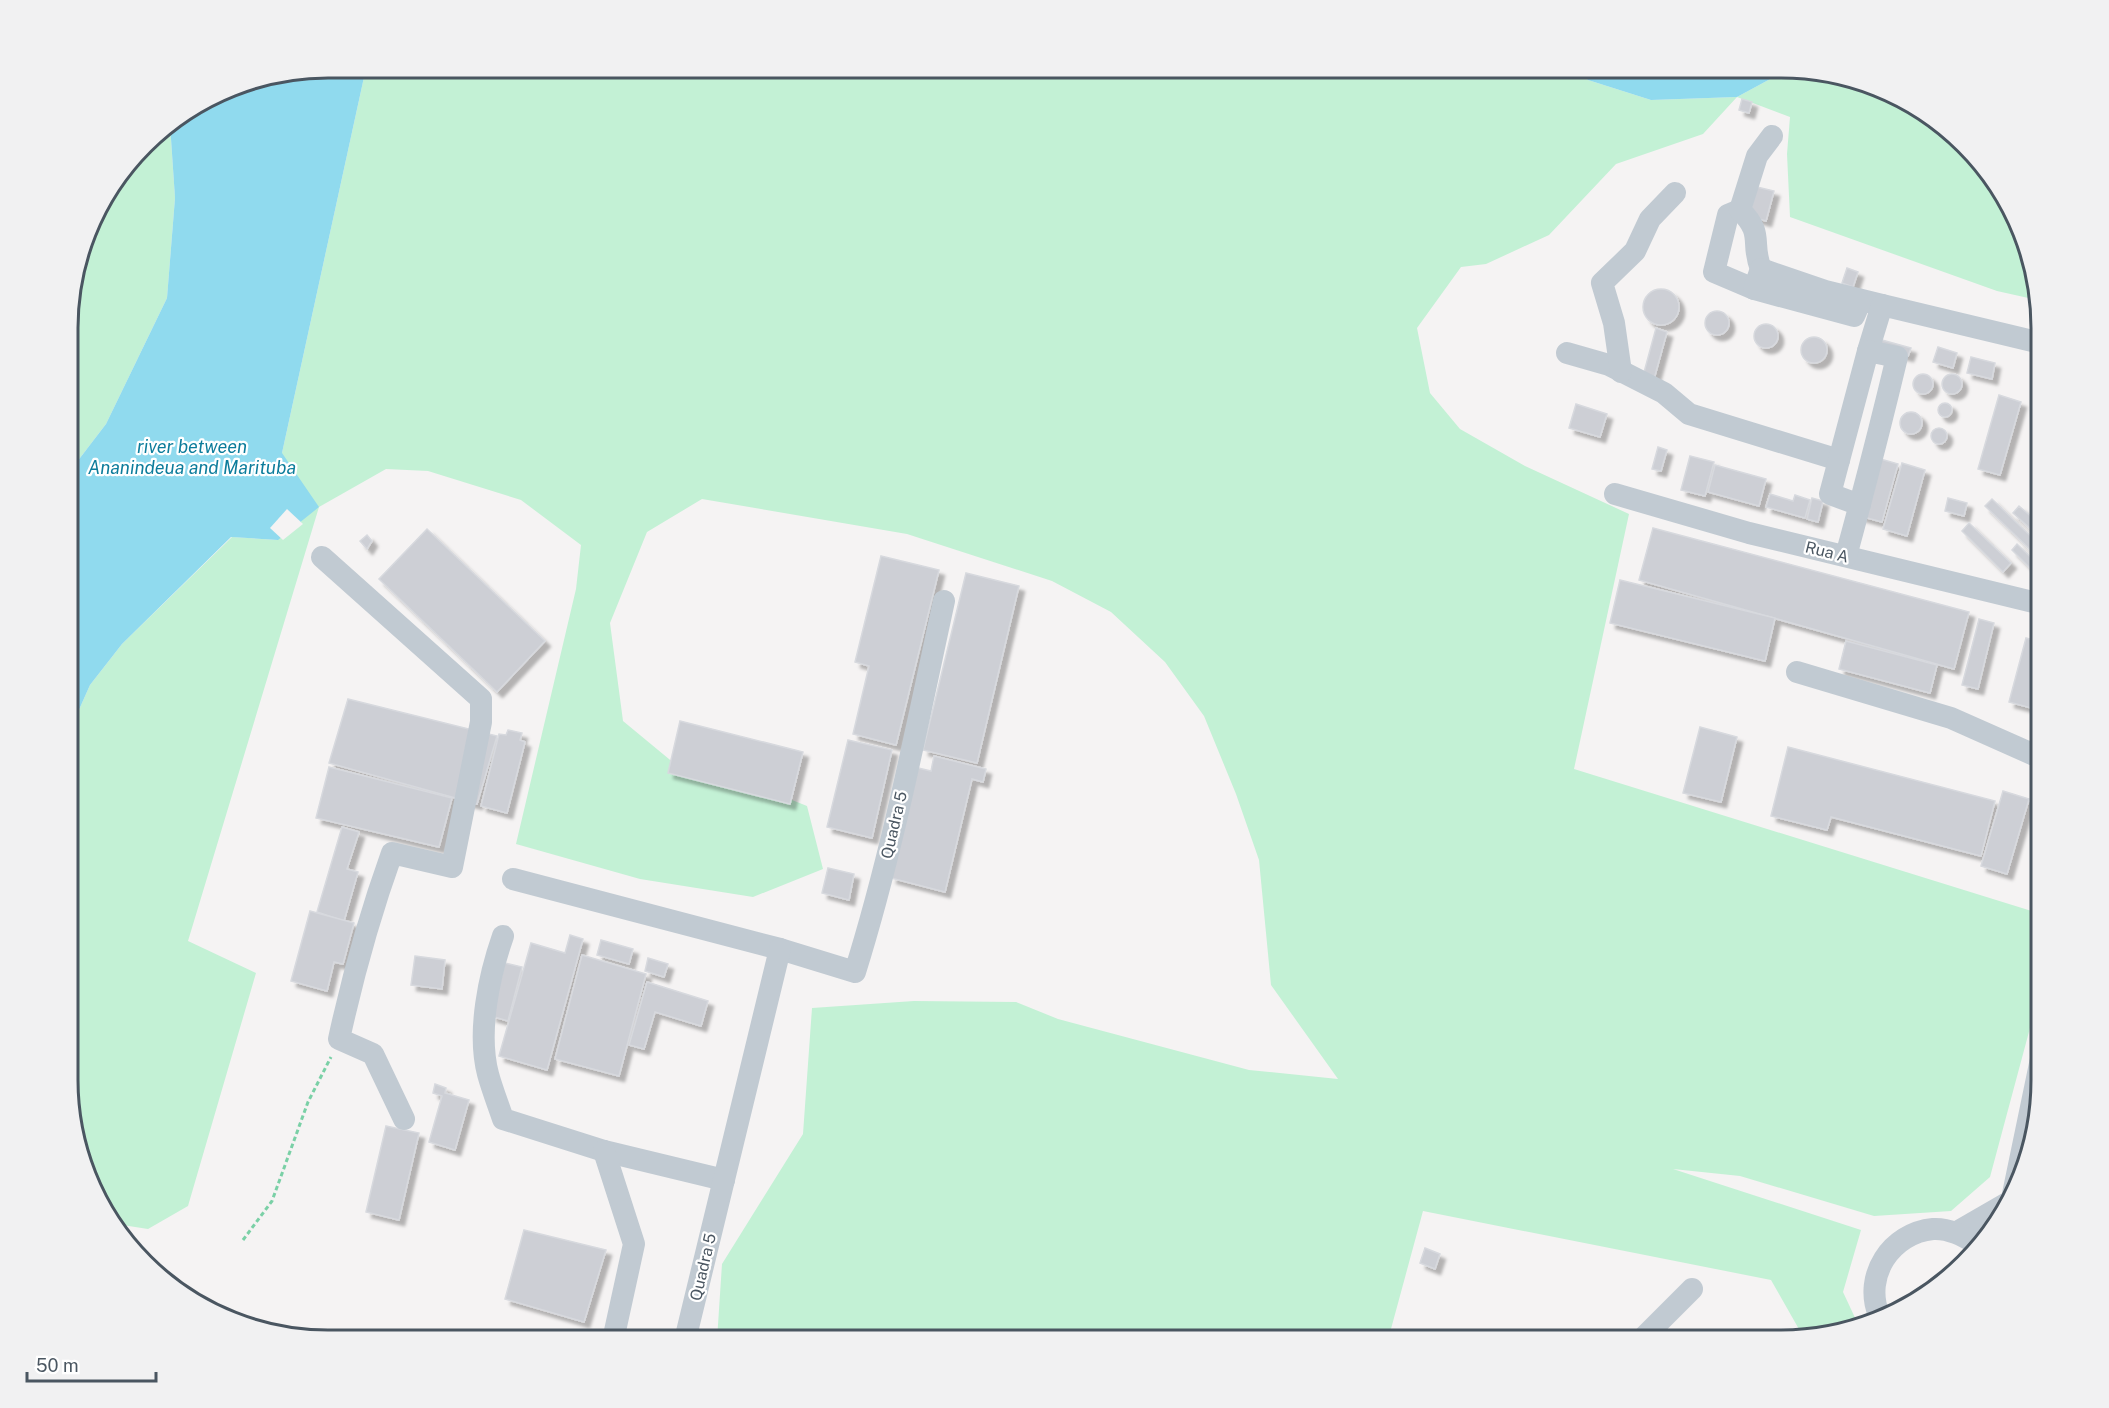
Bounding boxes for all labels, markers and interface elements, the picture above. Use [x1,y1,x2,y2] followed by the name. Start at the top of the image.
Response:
[88,436,296,478] water label: river between Ananindeua and Marituba
[1803,537,1851,567] street label: Rua A
[877,789,911,861] street label: Quadra 5
[686,1231,720,1303] street label: Quadra 5
[27,1345,156,1383] scale bar
[36,1355,79,1376] text: 50 m

